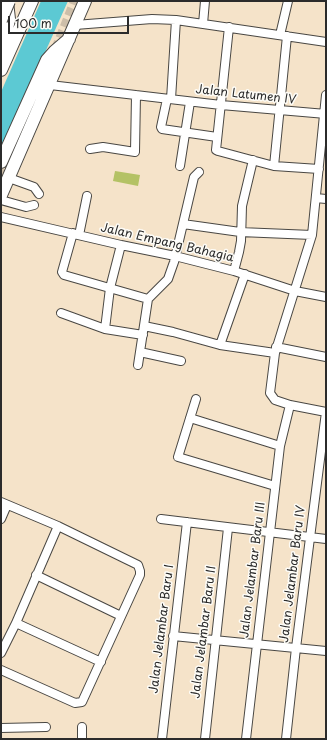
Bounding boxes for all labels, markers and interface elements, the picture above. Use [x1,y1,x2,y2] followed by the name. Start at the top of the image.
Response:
[10,8,131,34] scale bar
[15,14,52,32] text: 100 m
[195,83,297,107] street label: Jalan Latumen IV
[99,221,235,265] street label: Jalan Empang Bahagia
[238,501,268,639] street label: Jalan Jelambar Baru III
[277,505,309,643] street label: Jalan Jelambar Baru IV
[147,564,177,694] street label: Jalan Jelambar Baru I
[189,565,219,699] street label: Jalan Jelambar Baru II

